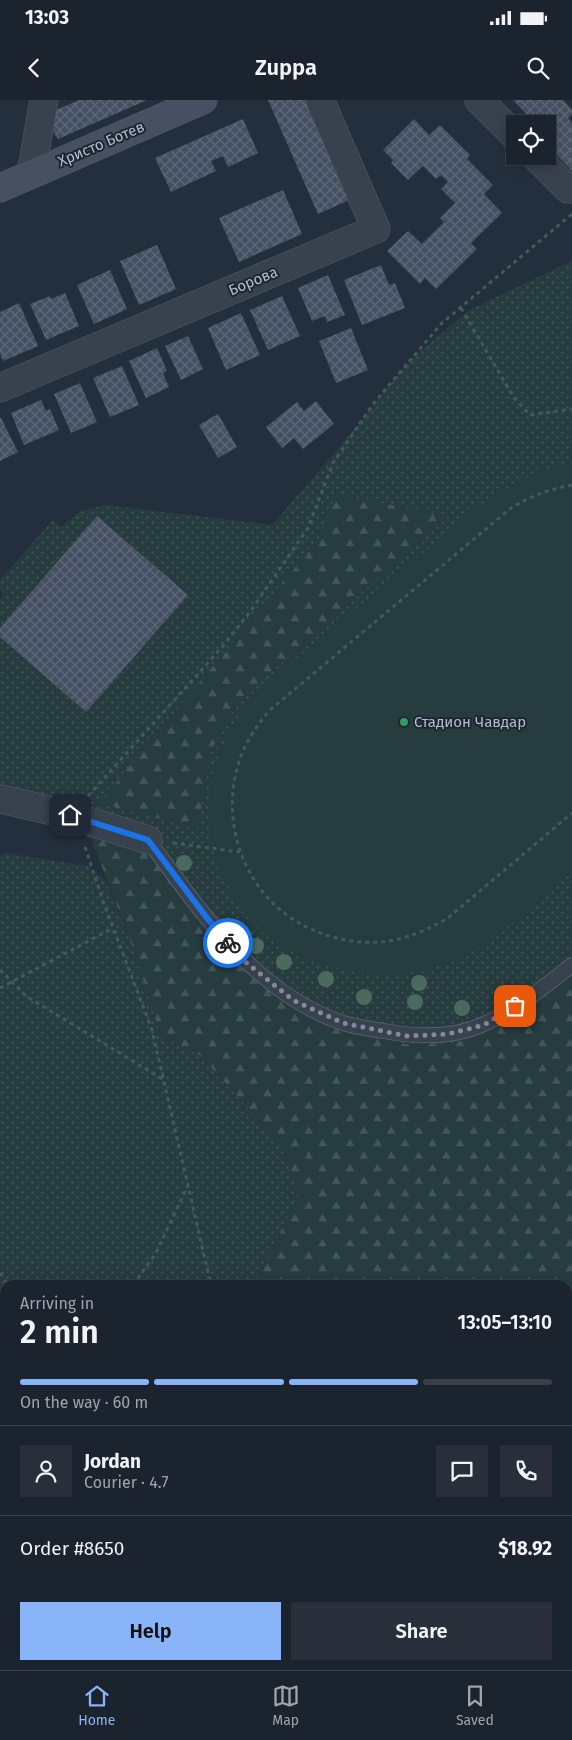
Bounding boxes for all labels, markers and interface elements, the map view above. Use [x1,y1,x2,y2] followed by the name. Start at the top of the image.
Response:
[25,6,69,29] text: 13:03
[20,54,48,82] icon: back
[255,54,317,81] text: Zuppa
[524,54,552,82] icon: search
[506,115,556,165] map controls
[506,115,556,165] button: locate
[55,118,147,170] street label: Христо Ботев
[226,263,280,299] street label: Борова
[414,713,526,731] place label: Стадион Чавдар
[398,716,410,728] marker: Стадион Чавдар
[49,794,91,836] pin
[56,801,84,829] icon: home
[203,918,253,968] courier
[214,929,242,957] icon: bike
[494,985,536,1027] pin
[501,992,529,1020] icon: bag
[20,1294,94,1313] text: Arriving in
[457,1311,552,1334] text: 13:05–13:10
[20,1313,99,1351] text: 2 min
[20,1393,148,1412] text: On the way · 60 m
[20,1445,72,1497] button: person
[436,1445,488,1497] button: chat
[500,1445,552,1497] button: phone
[84,1450,141,1473] text: Jordan
[84,1473,169,1492] text: Courier · 4.7
[20,1537,124,1560] text: Order #8650
[498,1537,552,1560] text: $18.92
[20,1602,281,1660] button: Help
[291,1602,552,1660] button: Share
[78,1682,115,1729] tab: Home
[272,1682,300,1729] tab: Map
[456,1682,494,1729] tab: Saved

